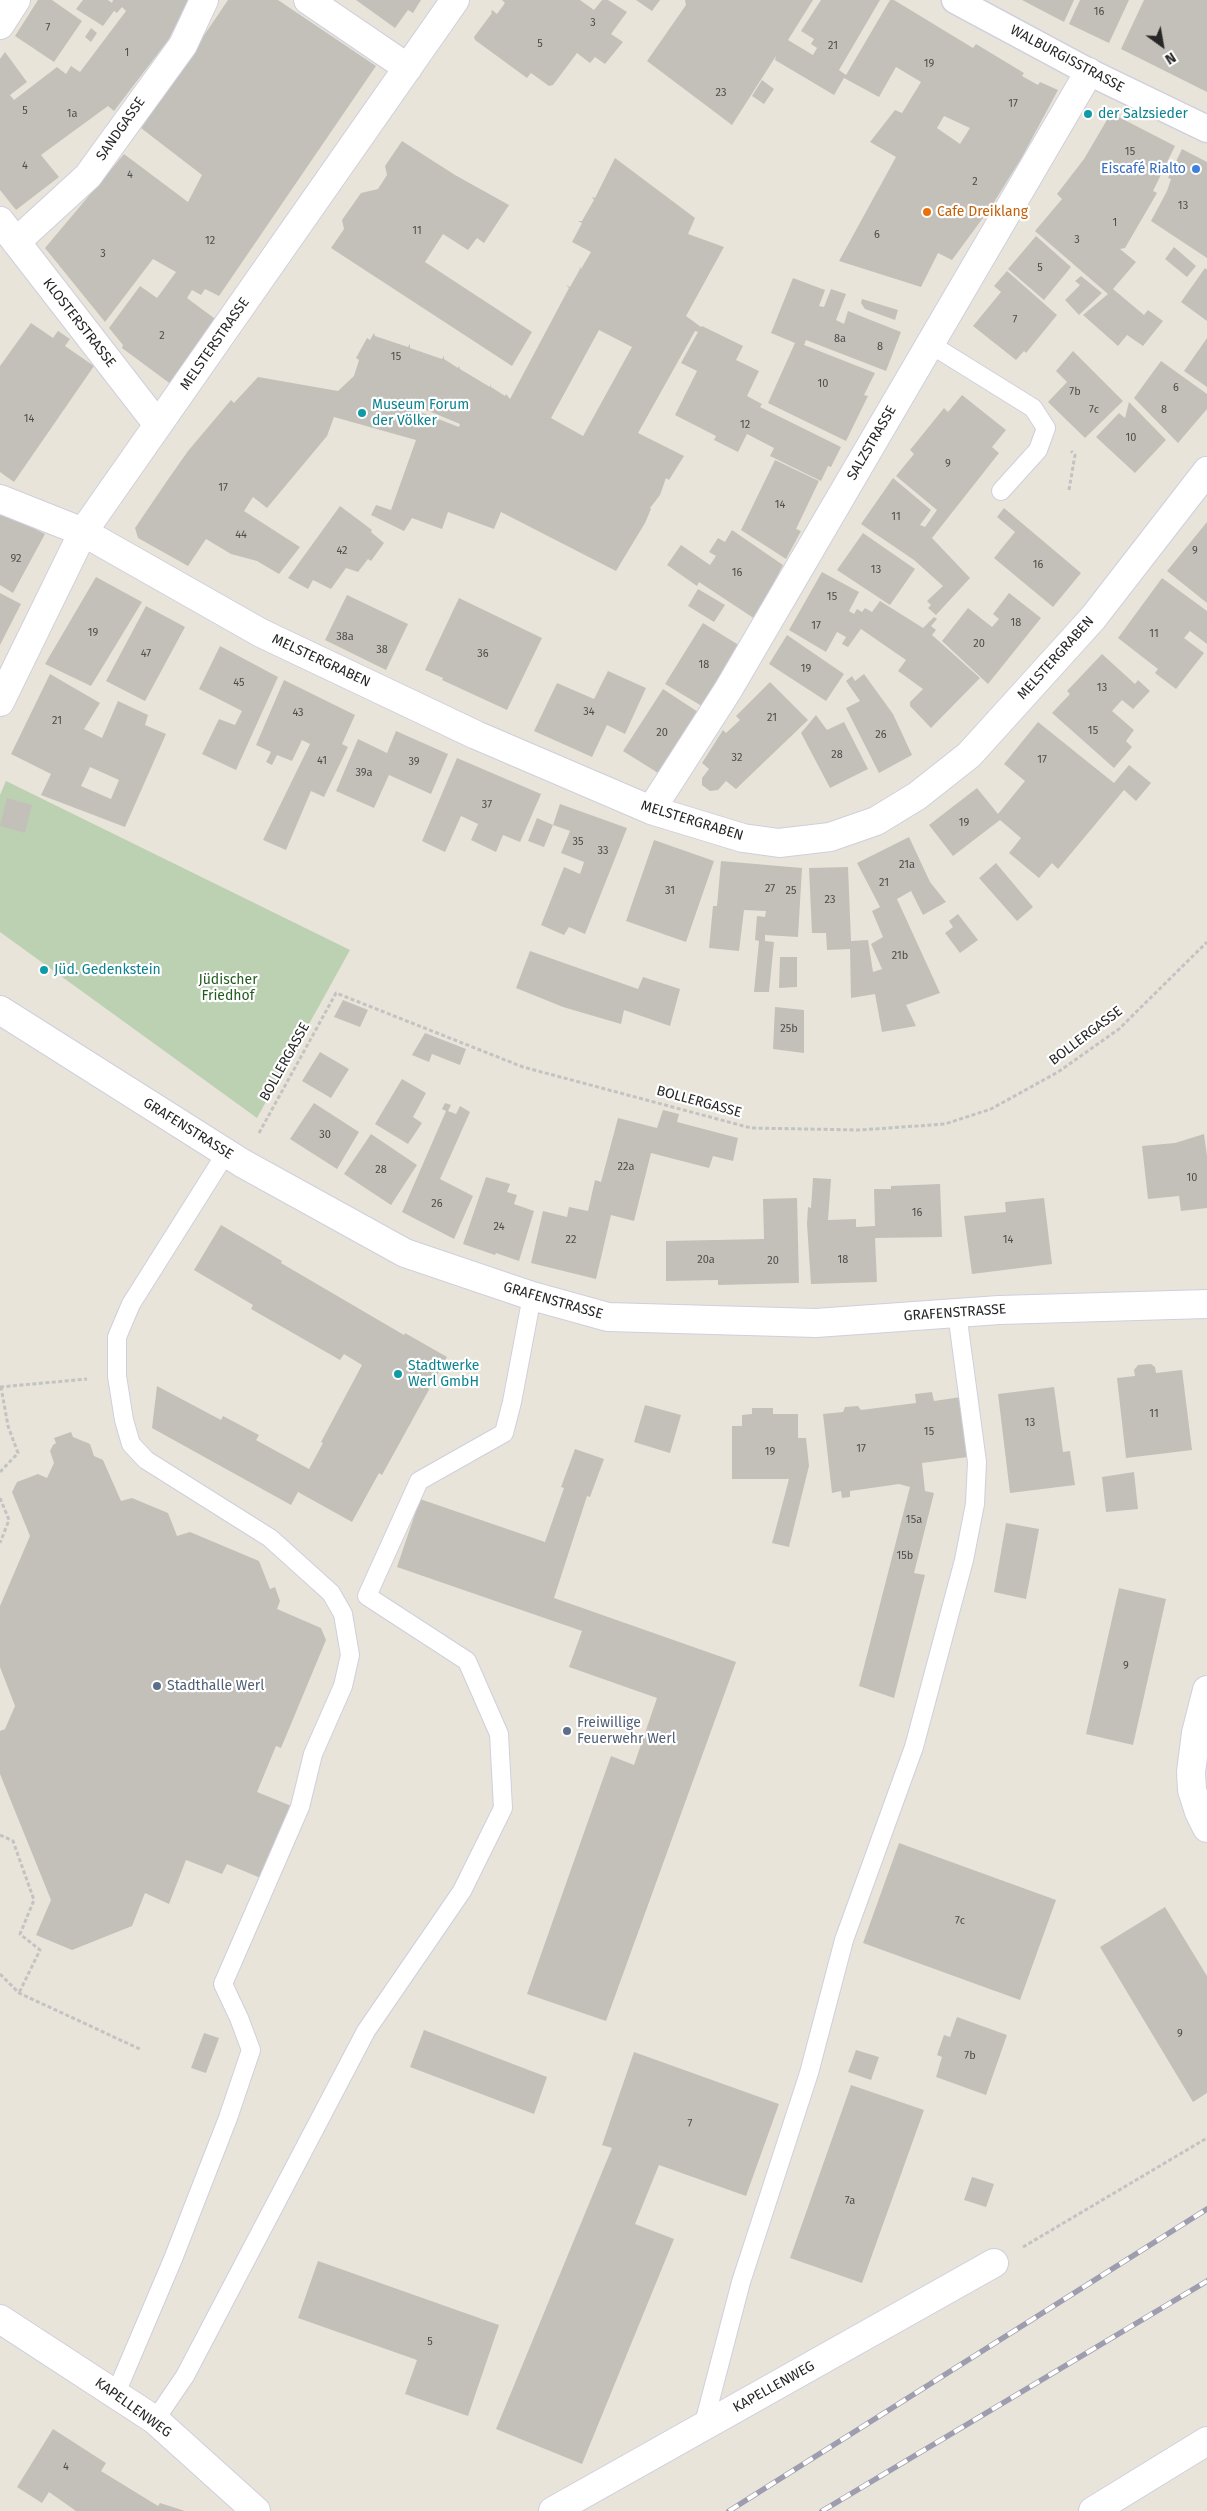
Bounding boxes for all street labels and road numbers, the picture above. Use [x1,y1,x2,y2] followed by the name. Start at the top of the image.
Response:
[1007,22,1127,96] street label: WALBURGISSTRASSE
[93,94,149,164] street label: SANDGASSE
[39,275,119,371] street label: KLOSTERSTRASSE
[177,294,253,394] street label: MELSTERSTRASSE
[844,403,900,483] street label: SALZSTRASSE
[1014,613,1098,703] street label: MELSTERGRABEN
[269,631,373,691] street label: MELSTERGRABEN
[639,797,745,845] street label: MELSTERGRABEN
[1046,1003,1126,1069] street label: BOLLERGASSE
[256,1020,314,1104] street label: BOLLERGASSE
[655,1083,743,1121] street label: BOLLERGASSE
[140,1095,236,1163] street label: GRAFENSTRASSE
[501,1279,605,1323] street label: GRAFENSTRASSE
[903,1301,1007,1325] street label: GRAFENSTRASSE
[730,2358,818,2416] street label: KAPELLENWEG
[91,2375,175,2441] street label: KAPELLENWEG

